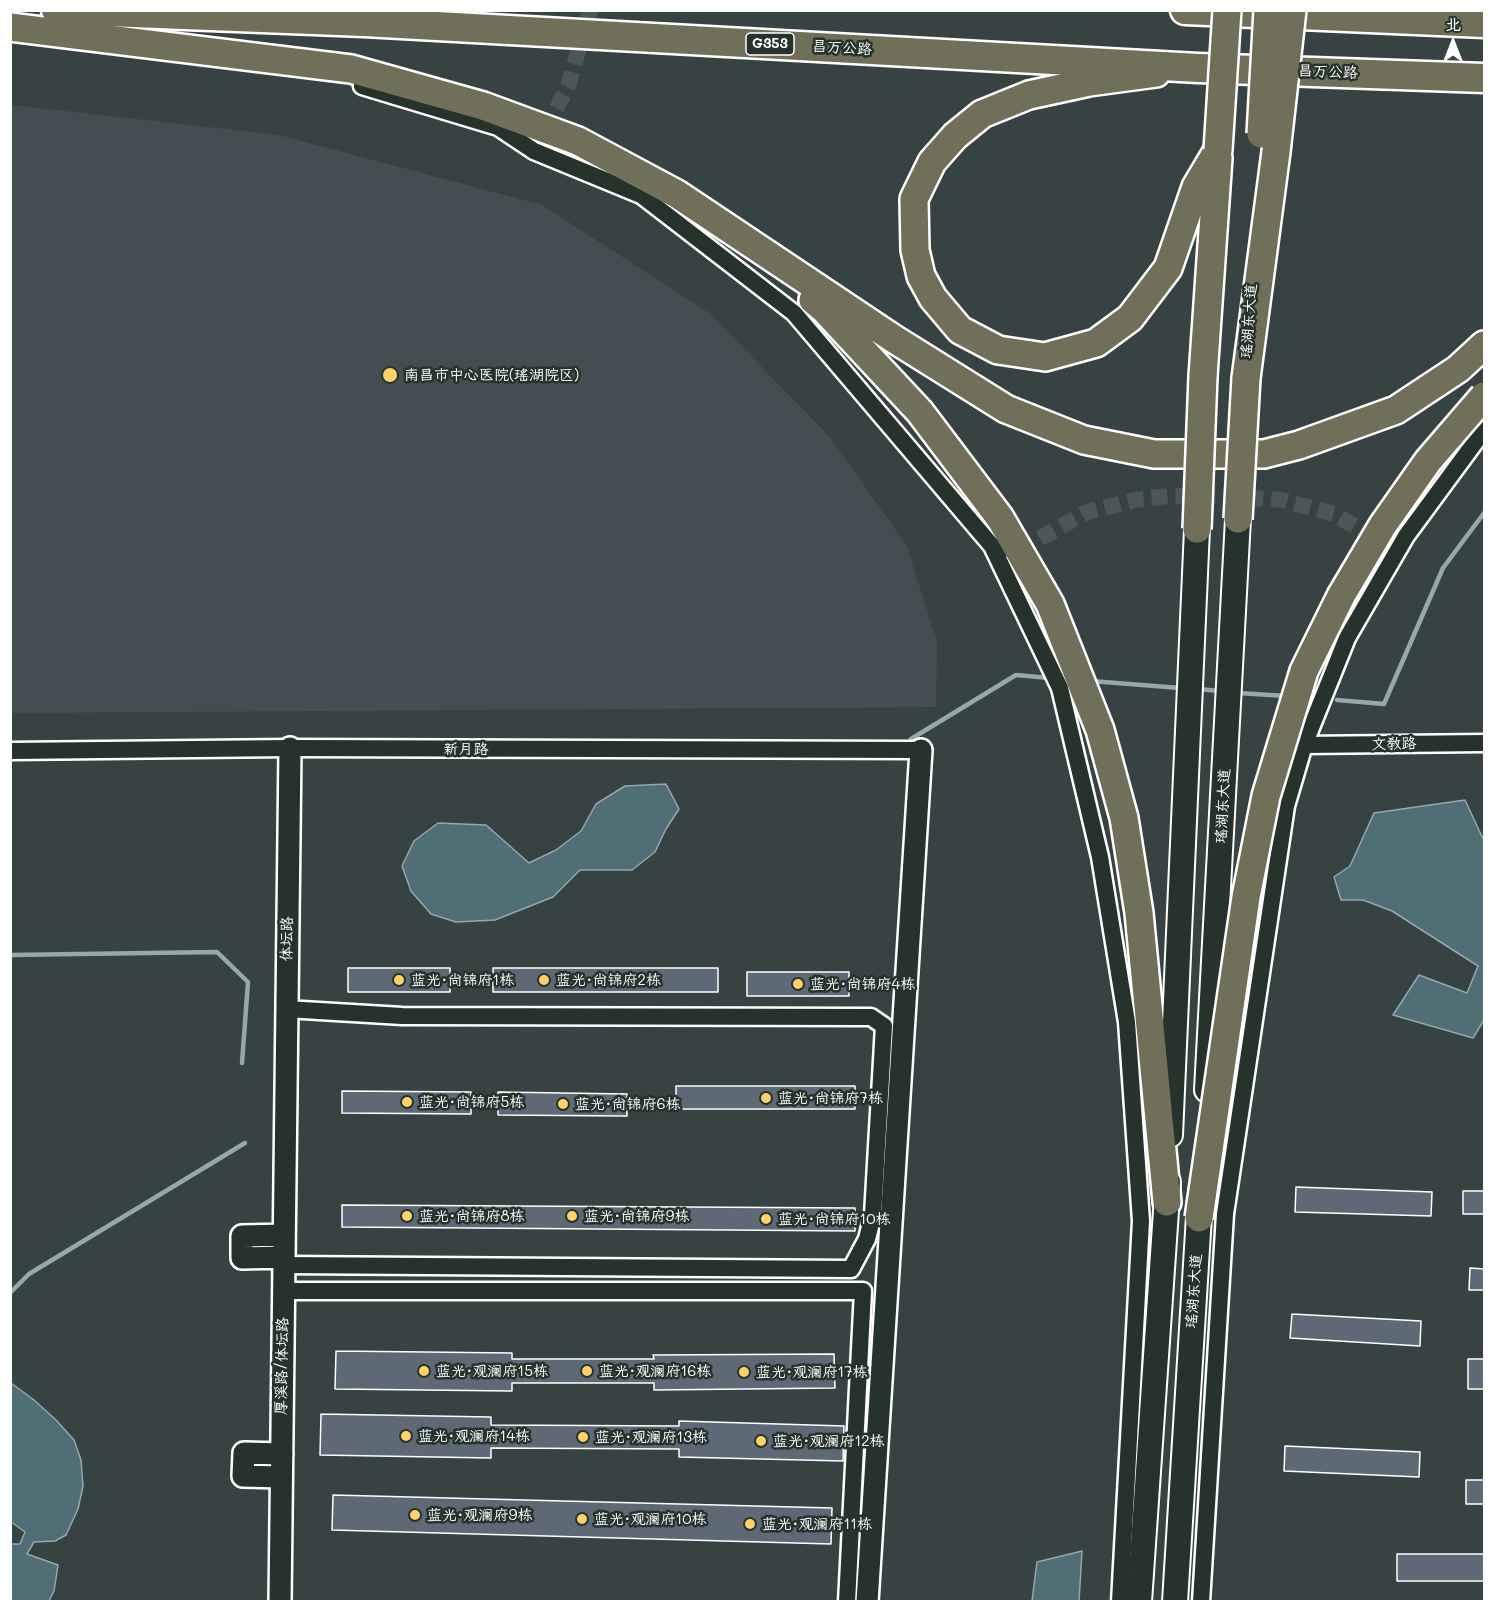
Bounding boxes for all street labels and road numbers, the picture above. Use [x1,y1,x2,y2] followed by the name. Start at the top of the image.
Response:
[746,33,794,55] road number: G353
[812,37,872,59] street label: 昌万公路
[1298,62,1358,82] street label: 昌万公路
[1237,283,1261,359] street label: 瑶湖东大道
[1371,735,1417,753] street label: 文教路
[444,740,488,758] street label: 新月路
[1212,768,1234,844] street label: 瑶湖东大道
[278,916,296,962] street label: 体坛路
[1182,1253,1206,1329] street label: 瑶湖东大道
[272,1317,292,1415] street label: 厚溪路/体坛路

